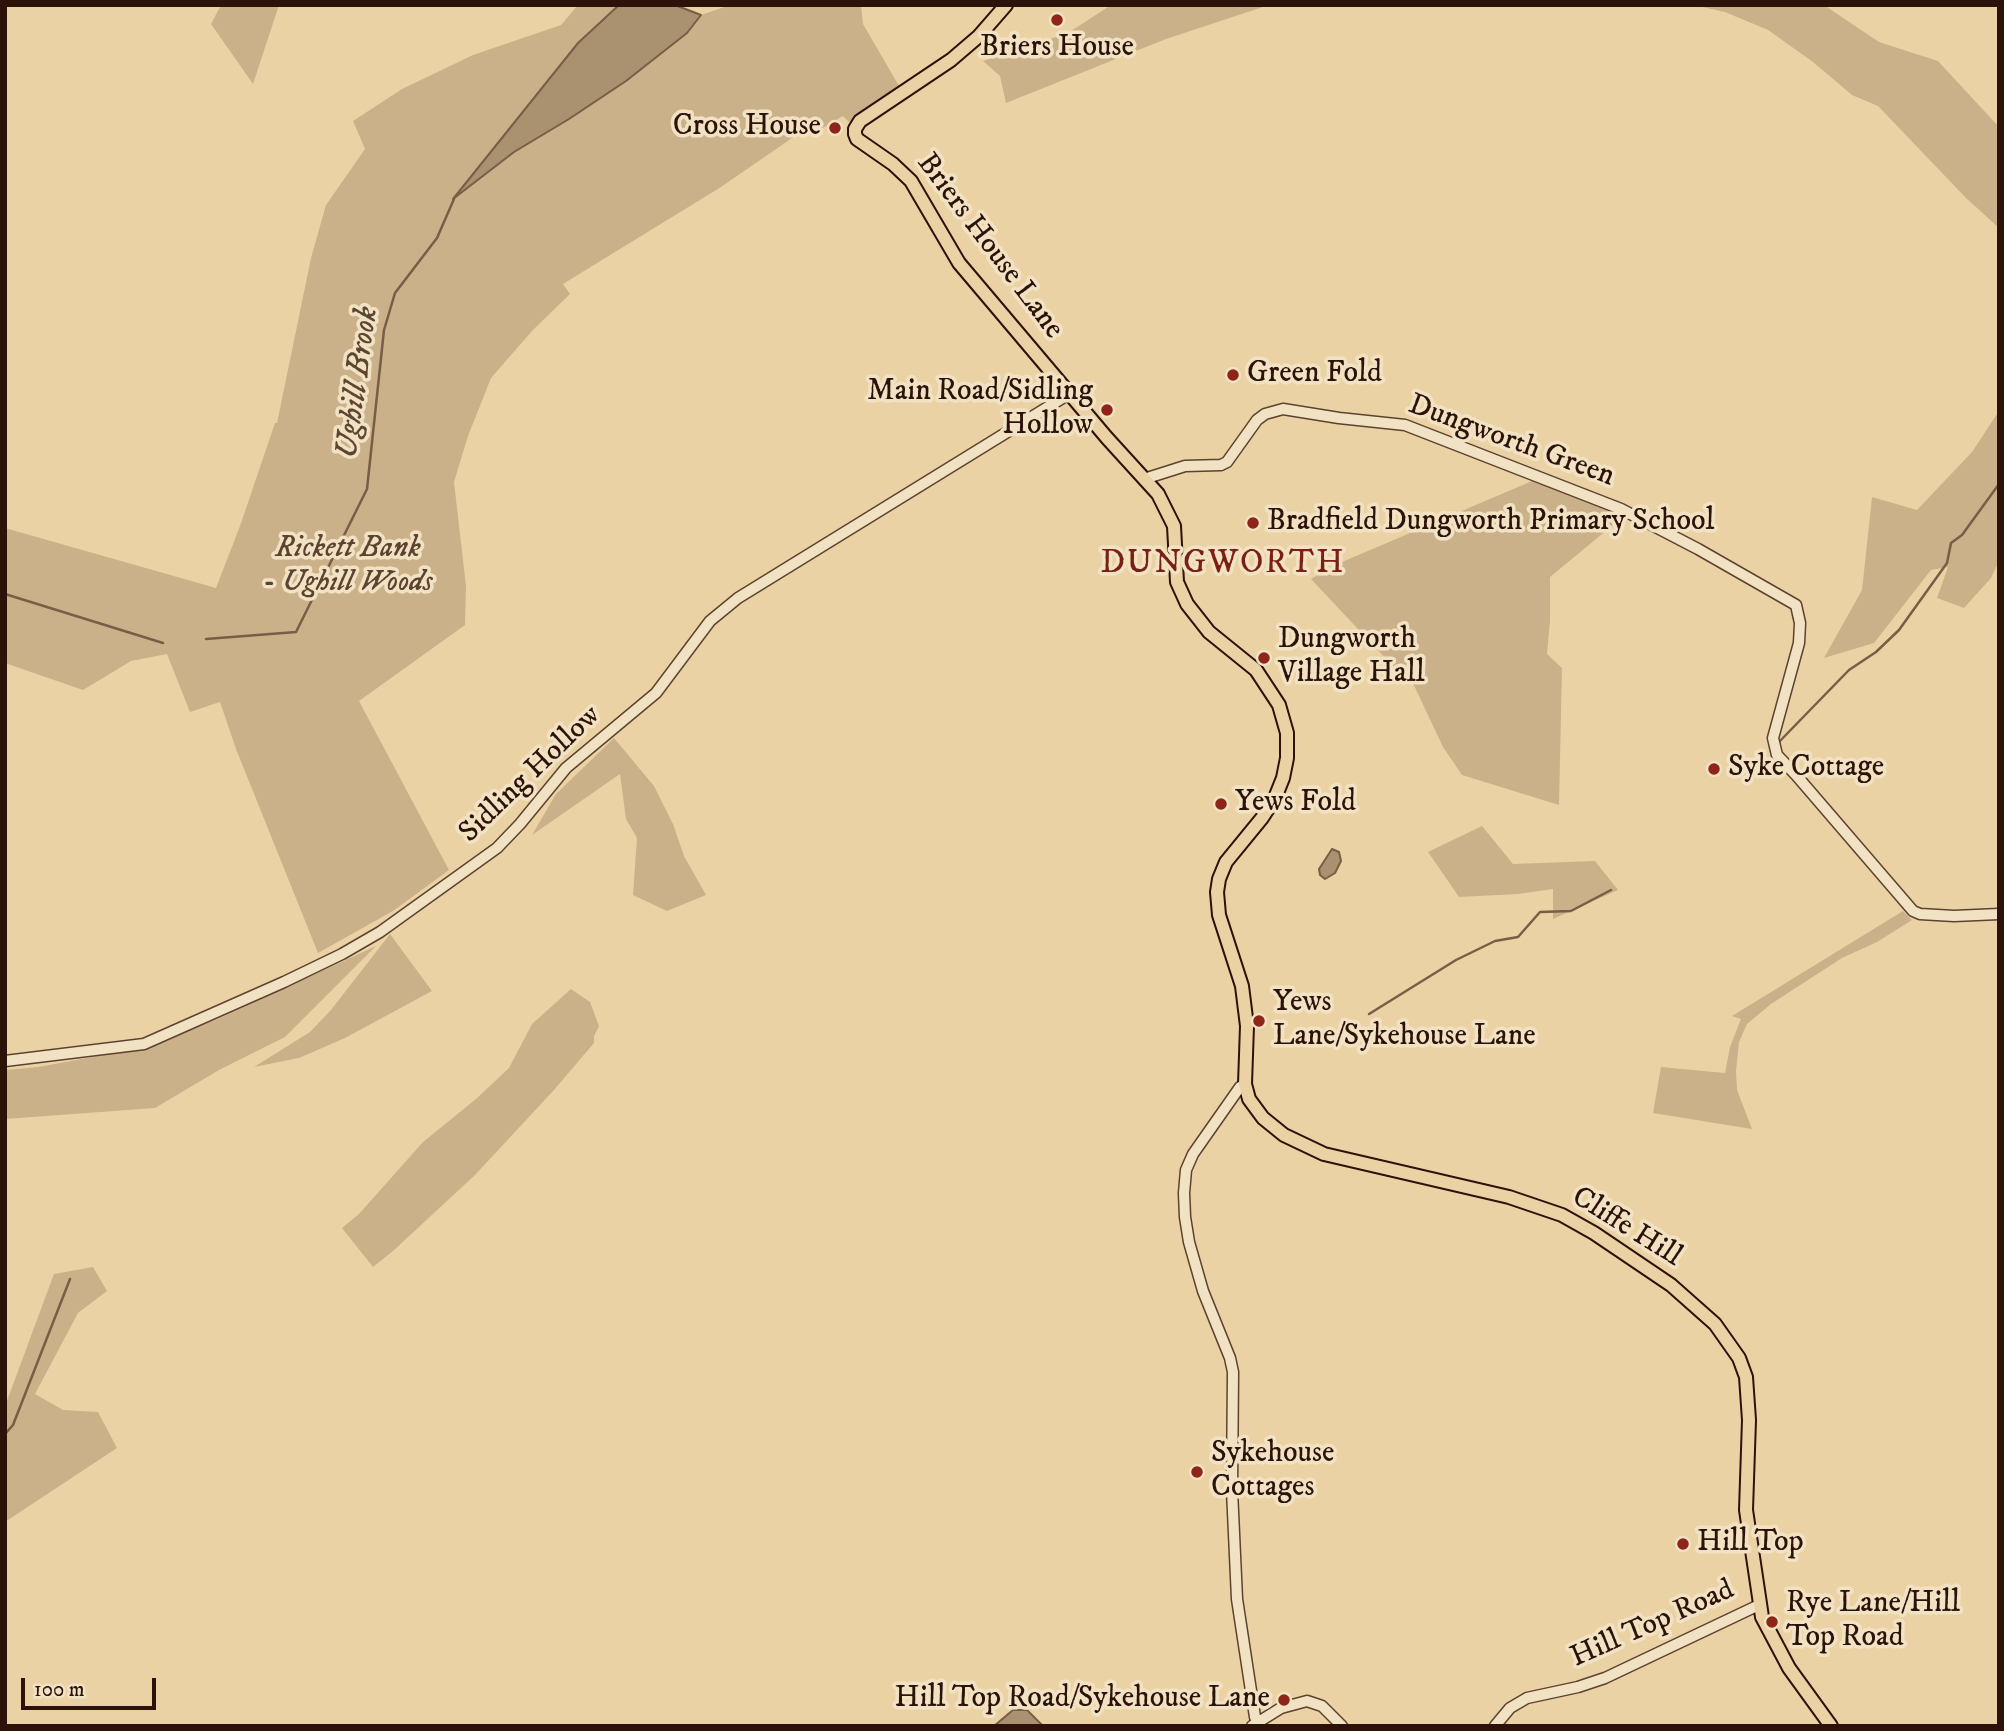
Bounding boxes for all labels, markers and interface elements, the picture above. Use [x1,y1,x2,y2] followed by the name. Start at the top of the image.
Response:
[1049,12,1065,28] marker: Briers House
[980,31,1134,67] place label: Briers House
[673,110,821,146] place label: Cross House
[827,120,843,136] marker: Cross House
[908,147,1070,347] street label: Briers House Lane
[329,305,389,461] water label: Ughill Brook
[1247,357,1382,393] place label: Green Fold
[1225,367,1241,383] marker: Green Fold
[867,375,1093,446] place label: Main Road/Sidling Hollow
[1403,388,1619,496] street label: Dungworth Green
[1099,402,1115,418] marker: Main Road/Sidling Hollow
[1267,505,1715,541] place label: Bradfield Dungworth Primary School
[1245,515,1261,531] marker: Bradfield Dungworth Primary School
[263,532,433,602] park label: Rickett Bank - Ughill Woods
[1102,545,1344,585] district label: DUNGWORTH
[1278,623,1425,694] place label: Dungworth Village Hall
[1256,650,1272,666] marker: Dungworth Village Hall
[453,699,609,851] street label: Sidling Hollow
[1728,751,1884,787] place label: Syke Cottage
[1706,761,1722,777] marker: Syke Cottage
[1235,786,1356,822] place label: Yews Fold
[1213,796,1229,812] marker: Yews Fold
[1273,986,1536,1056] place label: Yews Lane/Sykehouse Lane
[1251,1013,1267,1029] marker: Yews Lane/Sykehouse Lane
[1564,1180,1688,1276] street label: Cliffe Hill
[1211,1437,1334,1508] place label: Sykehouse Cottages
[1189,1464,1205,1480] marker: Sykehouse Cottages
[1697,1526,1804,1562] place label: Hill Top
[1675,1536,1691,1552] marker: Hill Top
[1566,1573,1740,1677] street label: Hill Top Road
[1786,1587,1960,1658] place label: Rye Lane/Hill Top Road
[1764,1614,1780,1630] marker: Rye Lane/Hill Top Road
[24,1664,159,1708] scale bar
[34,1677,85,1703] text: 100 m
[895,1682,1270,1718] place label: Hill Top Road/Sykehouse Lane
[1276,1692,1292,1708] marker: Hill Top Road/Sykehouse Lane

